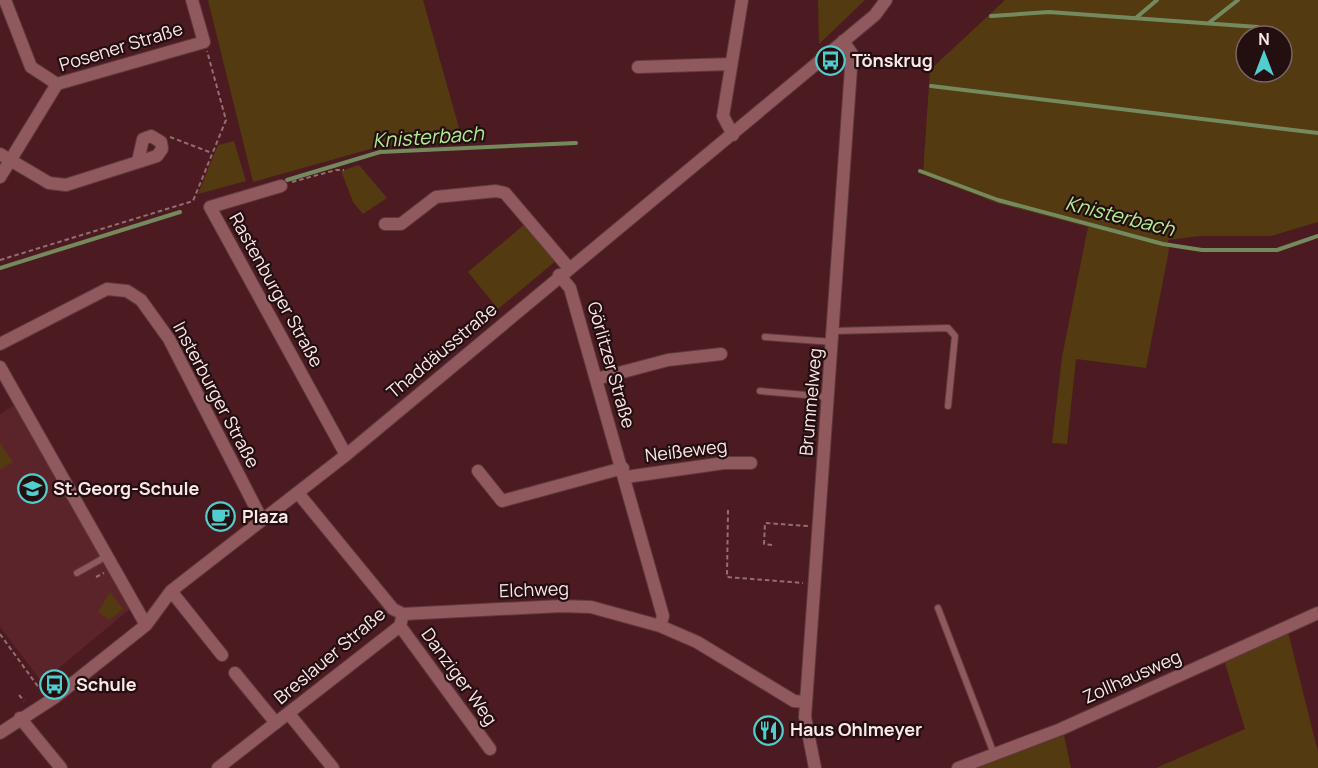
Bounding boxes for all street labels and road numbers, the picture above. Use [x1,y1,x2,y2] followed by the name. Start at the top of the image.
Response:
[56,16,185,76] street label: Posener Straße
[224,208,329,371] street label: Rastenburger Straße
[381,297,502,403] street label: Thaddäusstraße
[582,299,641,431] street label: Görlitzer Straße
[168,317,266,472] street label: Insterburger Straße
[793,347,827,457] street label: Brummelweg
[643,433,728,467] street label: Neißeweg
[499,576,569,602] street label: Elchweg
[269,602,390,709] street label: Breslauer Straße
[416,623,503,730] street label: Danziger Weg
[1079,644,1185,708] street label: Zollhausweg

